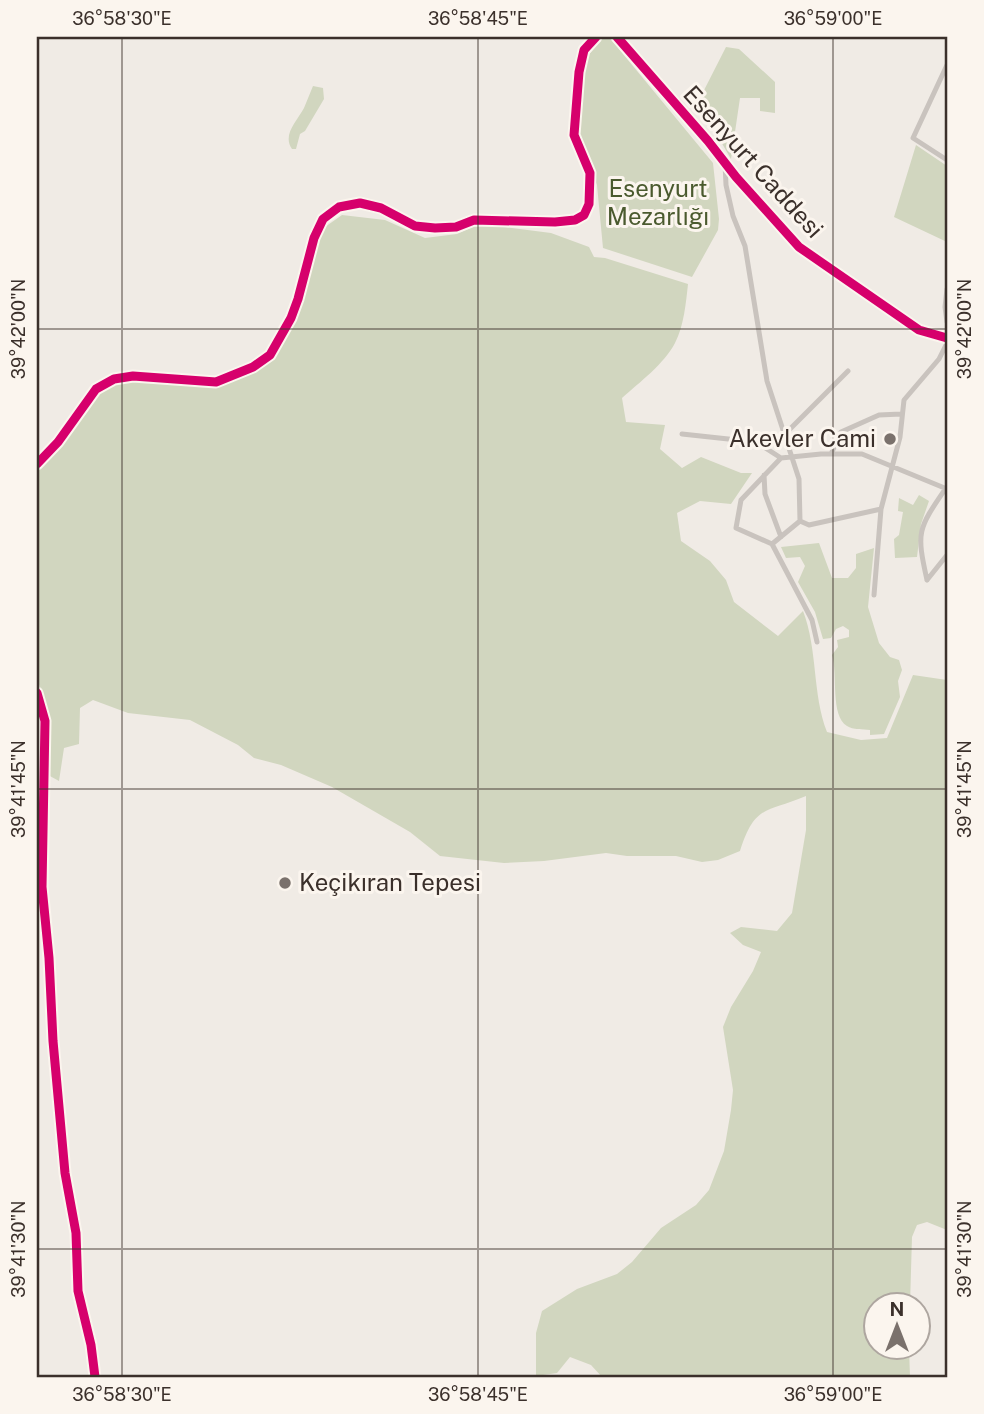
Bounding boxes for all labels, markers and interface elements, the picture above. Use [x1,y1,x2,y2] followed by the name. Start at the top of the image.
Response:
[72,8,172,29] text: 36°58'30"E
[428,8,528,29] text: 36°58'45"E
[784,8,882,29] text: 36°59'00"E
[678,80,829,243] street label: Esenyurt Caddesi
[607,174,709,230] park label: Esenyurt Mezarlığı
[8,279,29,379] text: 39°42'00"N
[954,279,975,379] text: 39°42'00"N
[729,424,876,452] place label: Akevler Cami
[882,431,898,447] marker: Akevler Cami
[8,740,29,838] text: 39°41'45"N
[954,740,975,838] text: 39°41'45"N
[299,868,481,896] place label: Keçikıran Tepesi
[277,875,293,891] marker: Keçikıran Tepesi
[8,1200,29,1298] text: 39°41'30"N
[954,1200,975,1298] text: 39°41'30"N
[862,1292,932,1362] north arrow
[890,1298,904,1320] text: N
[72,1384,172,1405] text: 36°58'30"E
[428,1384,528,1405] text: 36°58'45"E
[784,1384,882,1405] text: 36°59'00"E

